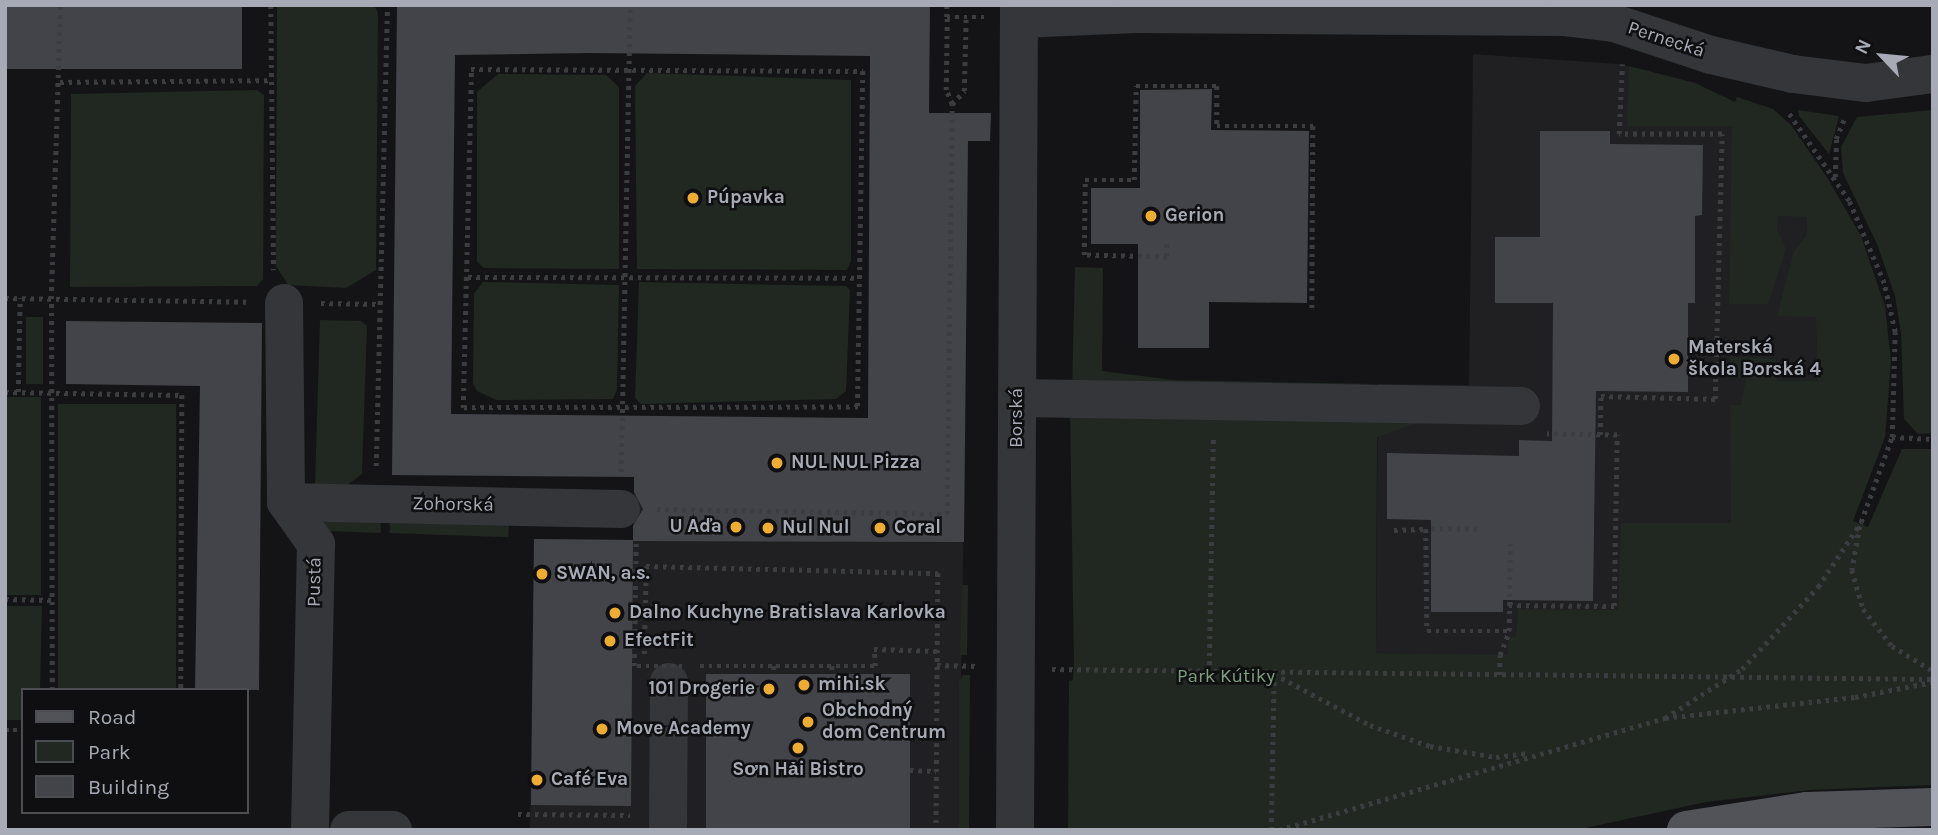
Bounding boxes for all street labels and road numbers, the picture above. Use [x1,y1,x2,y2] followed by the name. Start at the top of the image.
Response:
[1625,17,1707,63] street label: Pernecká
[1006,388,1028,448] street label: Borská
[412,493,494,517] street label: Zohorská
[303,557,327,607] street label: Pustá

